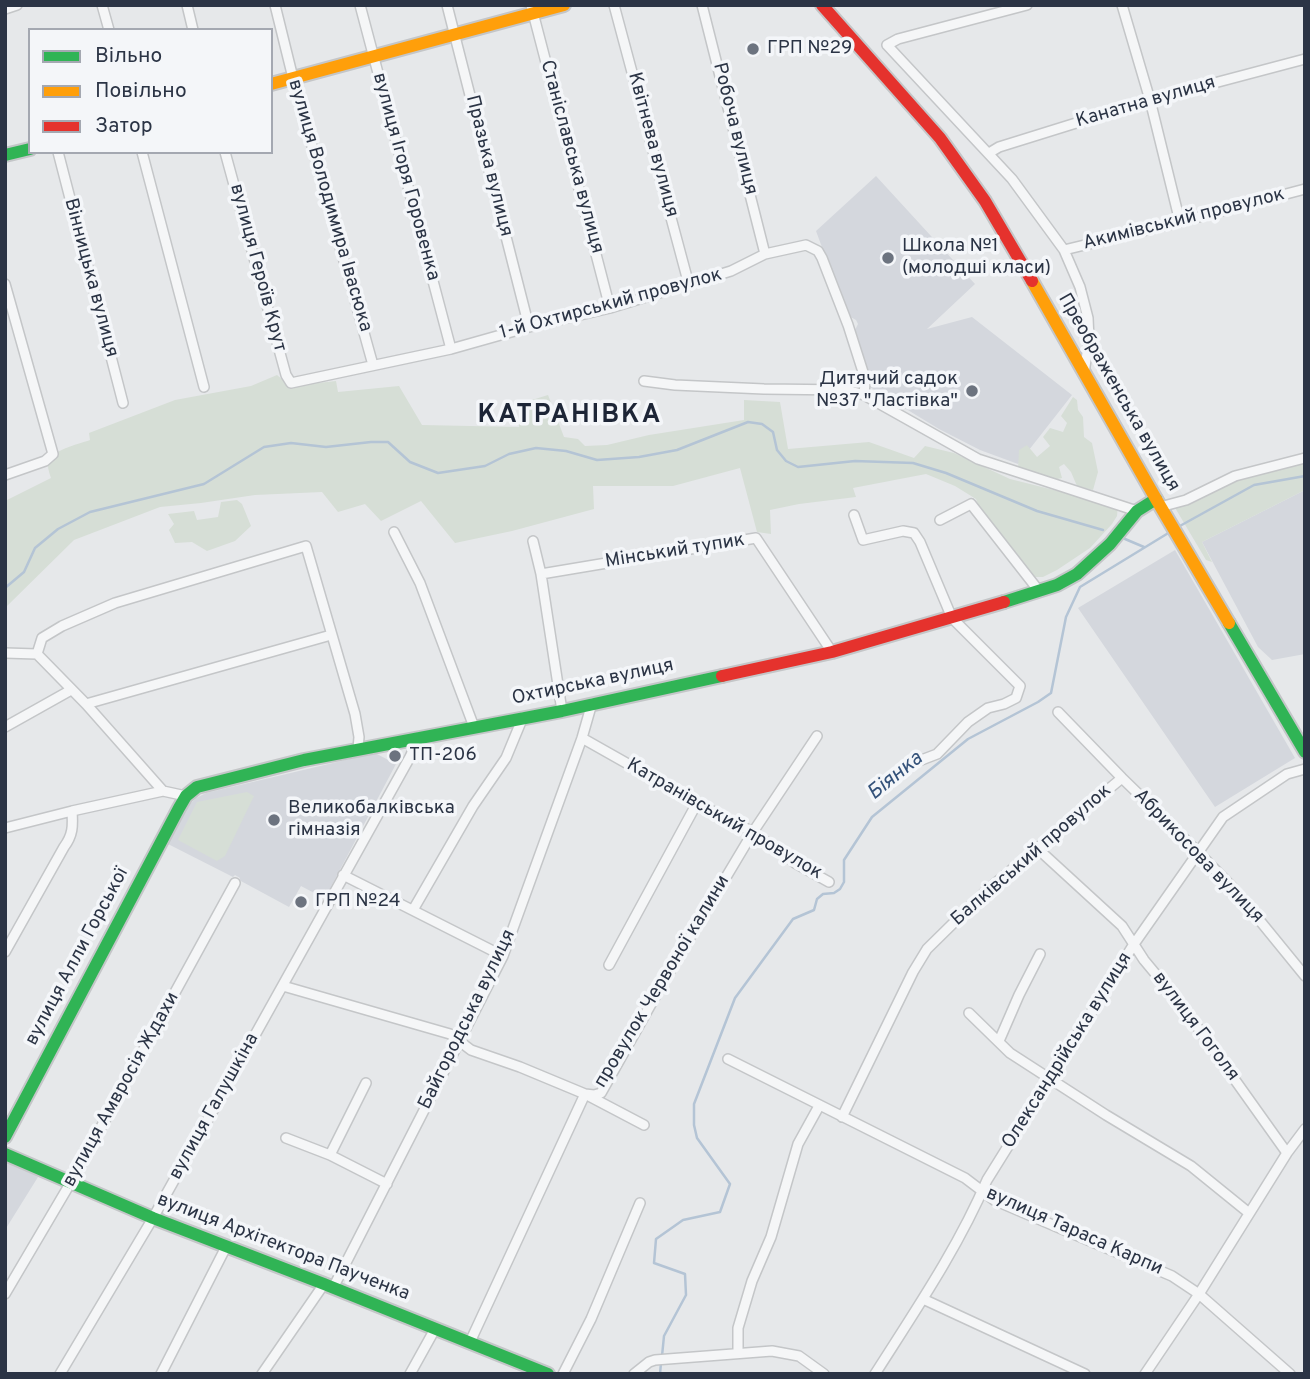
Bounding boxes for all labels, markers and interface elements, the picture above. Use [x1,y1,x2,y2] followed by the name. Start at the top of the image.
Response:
[28,28,273,154] legend
[767,38,852,60] place label: ГРП №29
[745,41,761,57] marker: ГРП №29
[95,43,162,70] text: Вільно
[534,58,608,256] street label: Станіславська вулиця
[707,61,761,197] street label: Робоча вулиця
[622,70,682,220] street label: Квітнева вулиця
[366,71,444,283] street label: вулиця Ігоря Горовенка
[1074,72,1218,134] street label: Канатна вулиця
[282,77,376,335] street label: вулиця Володимира Івасюка
[95,78,187,105] text: Повільно
[459,93,517,239] street label: Празька вулиця
[95,113,153,140] text: Затор
[224,182,290,354] street label: вулиця Героїв Крут
[1081,184,1287,256] street label: Акимівський провулок
[58,196,122,360] street label: Вінницька вулиця
[902,236,1051,280] place label: Школа №1 (молодші класи)
[880,250,896,266] marker: Школа №1 (молодші класи)
[497,264,725,346] street label: 1-й Охтирський провулок
[1052,290,1184,496] street label: Преображенська вулиця
[816,369,958,413] place label: Дитячий садок №37 "Ластівка"
[964,383,980,399] marker: Дитячий садок №37 "Ластівка"
[479,401,661,433] district label: КАТРАНІВКА
[604,530,746,574] street label: Мінський тупик
[510,655,676,711] street label: Охтирська вулиця
[409,745,477,767] place label: ТП-206
[863,747,929,807] water label: Біянка
[387,748,403,764] marker: ТП-206
[622,754,826,886] street label: Катранівський провулок
[947,780,1117,932] street label: Балківський провулок
[1128,785,1268,929] street label: Абрикосова вулиця
[288,798,455,842] place label: Великобалківська гімназія
[266,812,282,828] marker: Великобалківська гімназія
[21,864,135,1050] street label: вулиця Алли Горської
[590,872,736,1092] street label: провулок Червоної калини
[315,891,401,913] place label: ГРП №24
[293,894,309,910] marker: ГРП №24
[415,926,521,1114] street label: Байгородська вулиця
[998,949,1138,1153] street label: Олександрійська вулиця
[1147,968,1243,1086] street label: вулиця Гоголя
[59,989,185,1191] street label: вулиця Амвросія Ждахи
[165,1030,265,1184] street label: вулиця Галушкіна
[982,1183,1166,1281] street label: вулиця Тараса Карпи
[153,1189,413,1307] street label: вулиця Архітектора Паученка

